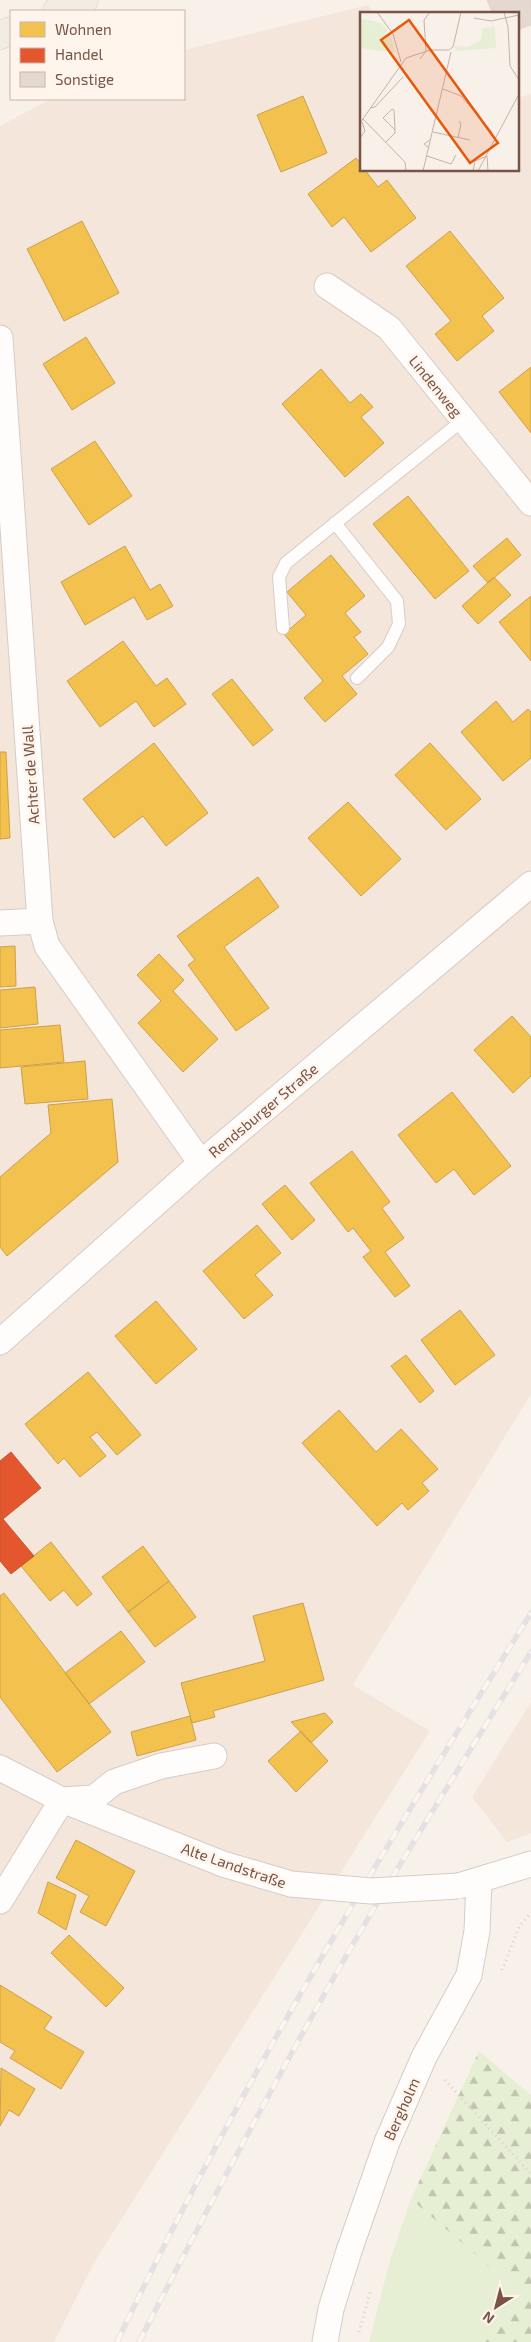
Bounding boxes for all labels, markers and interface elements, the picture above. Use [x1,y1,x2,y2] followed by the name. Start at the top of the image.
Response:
[10,10,185,100] legend
[360,12,518,171] inset map
[55,20,112,38] text: Wohnen
[55,45,104,63] text: Handel
[55,70,114,88] text: Sonstige
[406,351,467,421] street label: Lindenweg
[18,724,42,825] street label: Achter de Wall
[205,1059,321,1161] street label: Rendsburger Straße
[179,1839,289,1891] street label: Alte Landstraße
[379,2075,423,2143] street label: Bergholm
[471,2282,521,2332] north arrow
[479,2308,497,2328] text: N

